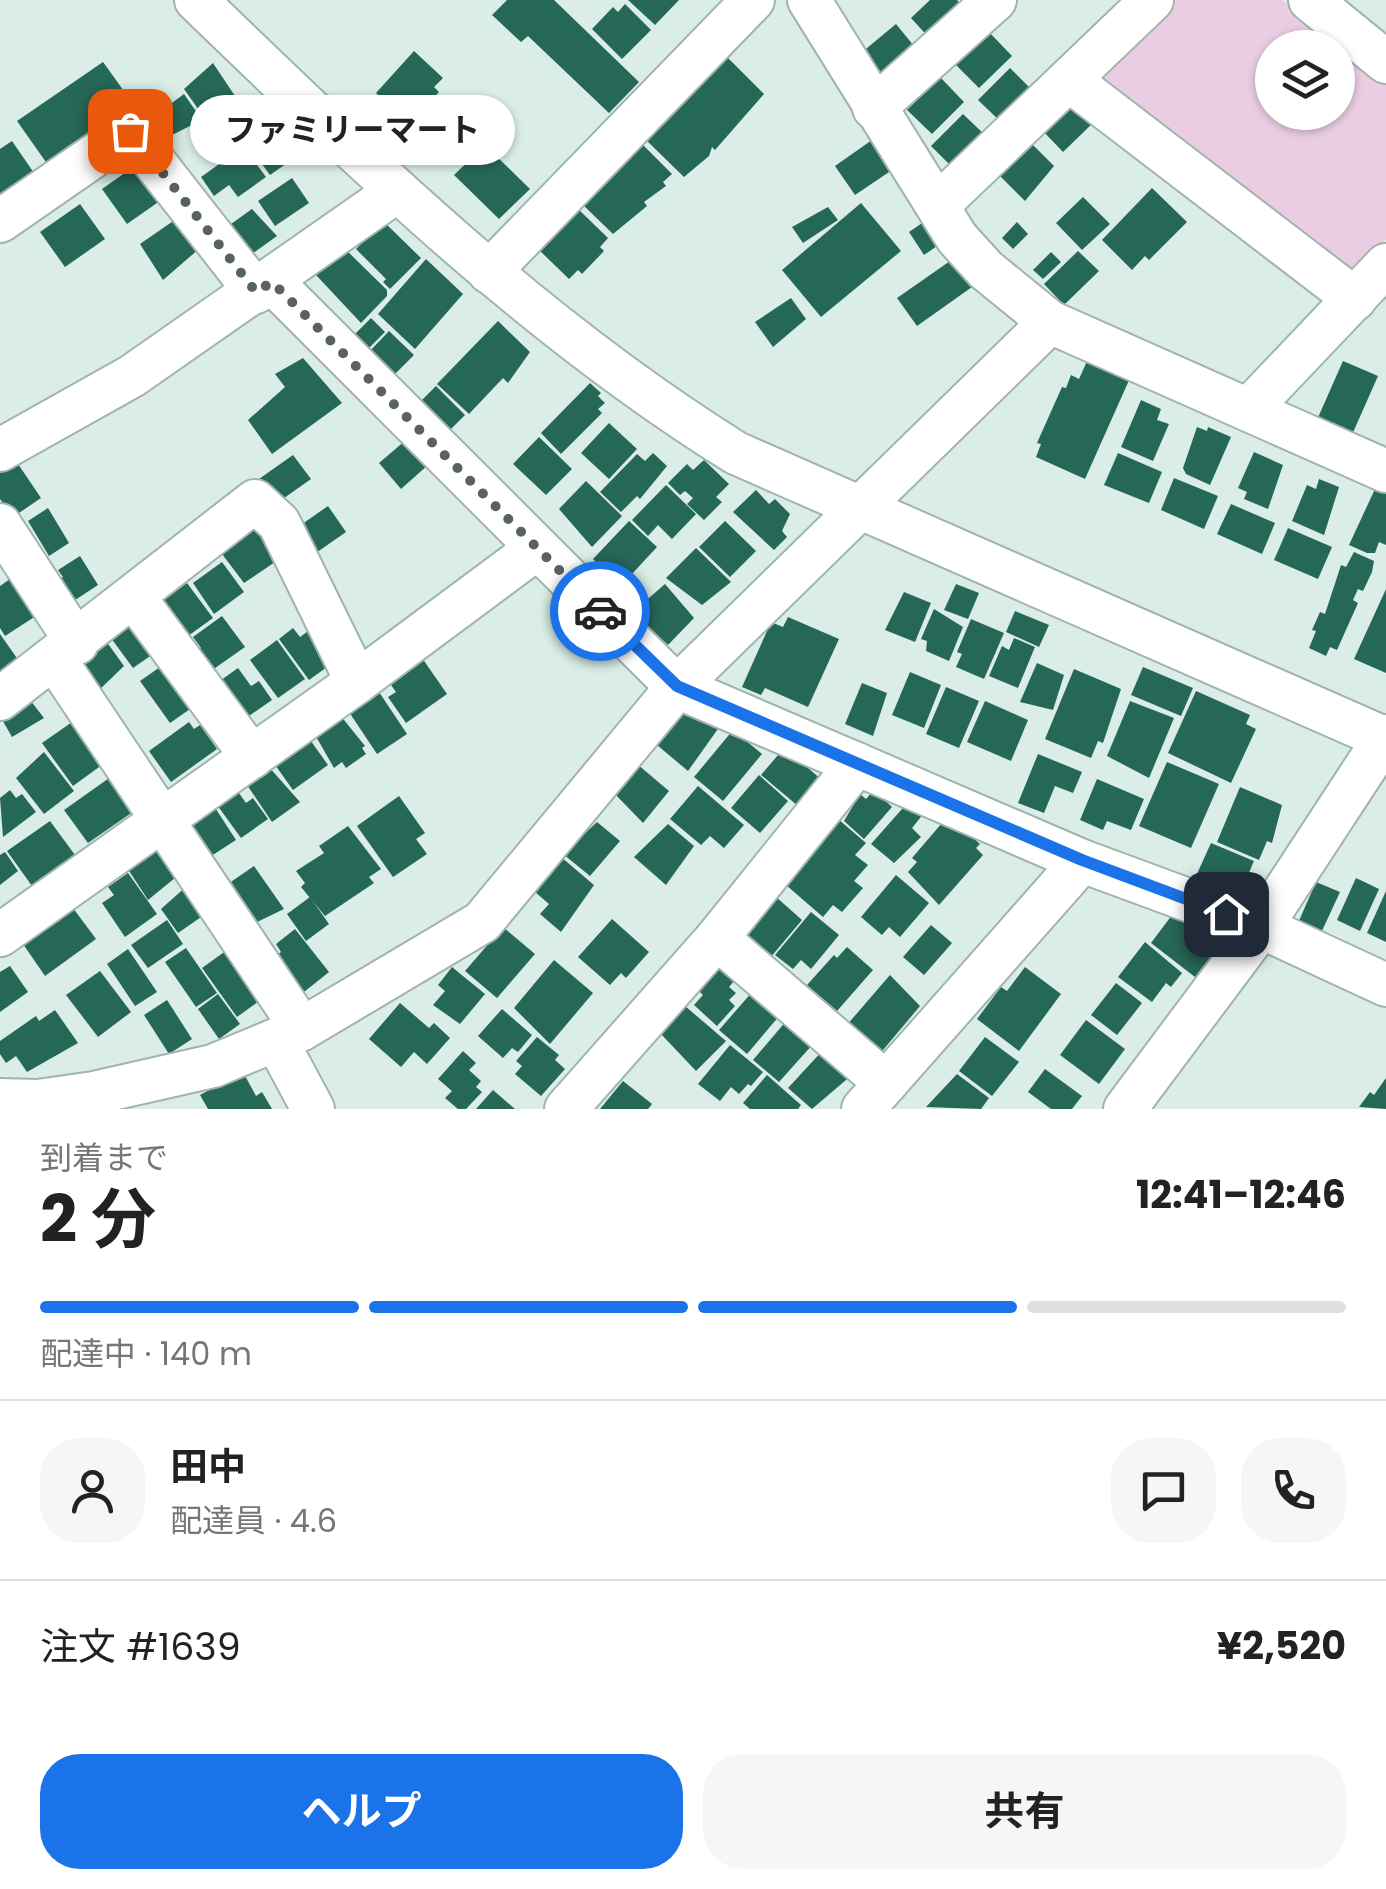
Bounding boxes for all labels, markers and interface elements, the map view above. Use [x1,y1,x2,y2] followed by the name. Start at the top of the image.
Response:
[1255,30,1355,130] map controls
[1255,30,1355,130] button: layers
[88,89,173,174] pin
[190,96,515,166] callout: ファミリーマート
[103,104,158,159] icon: bag
[224,107,481,152] text: ファミリーマート
[550,561,650,661] courier
[573,584,628,639] icon: car
[1184,872,1269,957] pin
[1199,887,1254,942] icon: home
[40,1135,168,1180] text: 到着まで
[1136,1168,1346,1221] text: 12:41–12:46
[40,1174,156,1265] text: 2 分
[40,1331,252,1376] text: 配達中 · 140 m
[40,1438,145,1543] button: person
[1111,1438,1216,1543] button: chat
[1241,1438,1346,1543] button: phone
[170,1440,246,1493] text: 田中
[170,1498,337,1543] text: 配達員 · 4.6
[1217,1619,1346,1672] text: ¥2,520
[40,1620,241,1673] text: 注文 #1639
[40,1754,683,1869] button: ヘルプ
[703,1754,1346,1869] button: 共有

